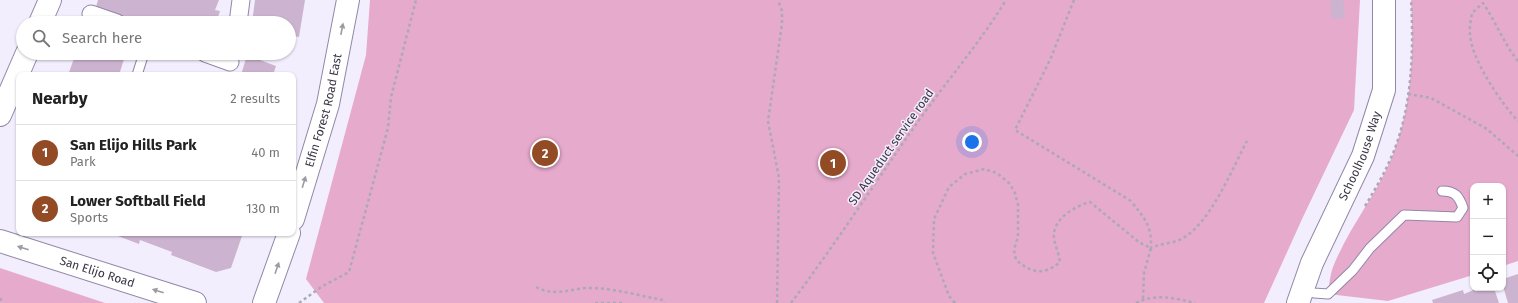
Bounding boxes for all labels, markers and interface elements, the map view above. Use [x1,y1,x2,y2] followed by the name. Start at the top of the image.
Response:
[16,16,296,60] search box
[339,23,345,35] one-way arrow
[30,27,52,49] icon: search
[62,29,142,47] text: Search here
[302,52,345,169] street label: Elfin Forest Road East
[846,86,936,208] street label: SD Aqueduct service road
[32,88,87,109] text: Nearby
[230,91,280,106] text: 2 results
[1336,109,1384,203] street label: Schoolhouse Way
[962,132,982,152] your location
[70,136,197,154] text: San Elijo Hills Park
[532,138,558,168] pin: 2
[42,145,48,160] text: 1
[251,145,280,160] text: 40 m
[820,148,846,178] pin: 1
[70,154,96,169] text: Park
[301,176,307,188] one-way arrow
[1470,183,1506,291] map controls
[1470,183,1506,219] button: +
[70,192,206,210] text: Lower Softball Field
[42,201,48,216] text: 2
[246,201,280,216] text: 130 m
[70,210,108,225] text: Sports
[1470,219,1506,255] button: −
[16,245,28,251] one-way arrow
[58,253,136,290] street label: San Elijo Road
[1470,255,1506,291] button: locate
[274,262,280,274] one-way arrow
[152,288,164,294] one-way arrow

